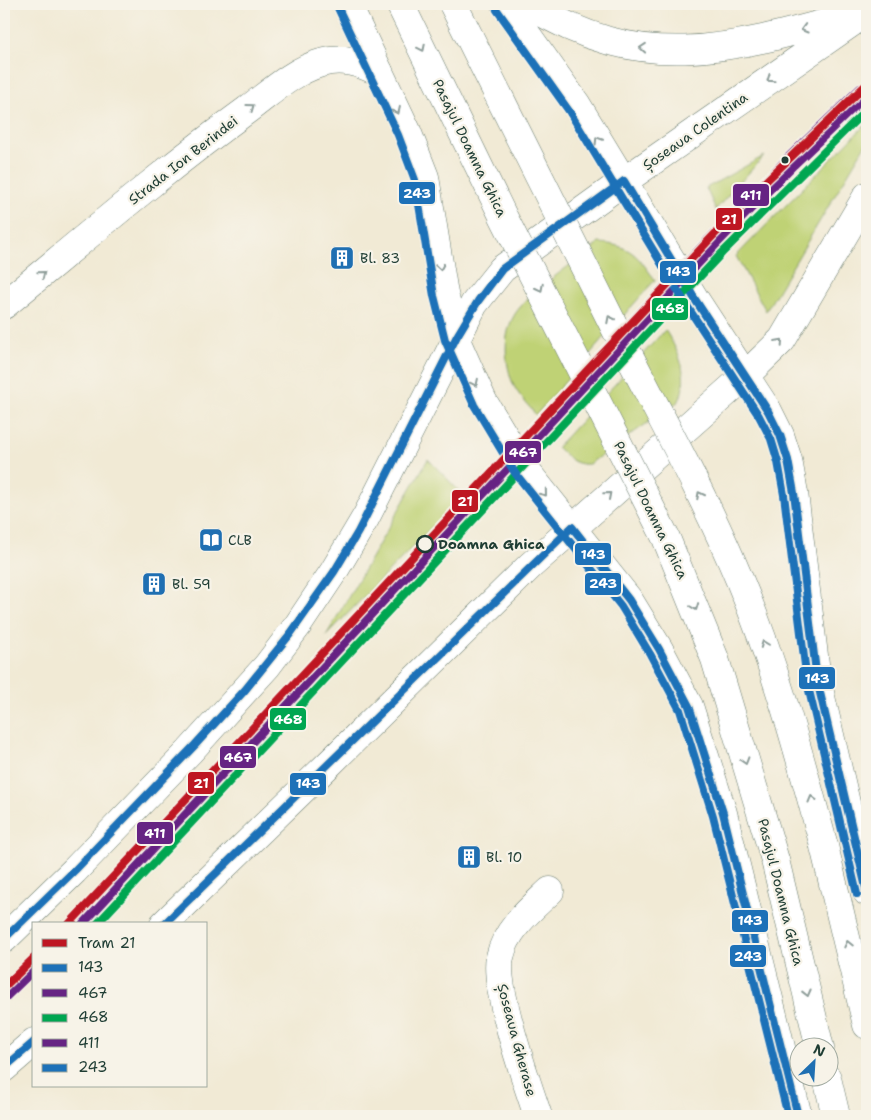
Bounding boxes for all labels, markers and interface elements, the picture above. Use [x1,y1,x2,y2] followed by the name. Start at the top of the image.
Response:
[800,24,808,34] one-way arrow
[416,42,426,51] one-way arrow
[639,42,647,53] one-way arrow
[766,73,776,82] one-way arrow
[429,76,511,220] street label: Pasajul Doamna Ghica
[639,88,752,175] street label: Șoseaua Colentina
[245,104,255,113] one-way arrow
[391,106,402,115] one-way arrow
[125,112,241,208] street label: Strada Ion Berindei
[595,136,605,145] one-way arrow
[780,155,790,165] unlabelled marker
[398,181,436,205] line badge: 243
[732,183,770,207] line badge: 411
[403,184,431,202] text: 243
[740,186,762,204] text: 411
[715,207,743,231] line badge: 21
[721,210,737,228] text: 21
[329,245,355,271] building icon: Bl. 83
[360,249,400,267] place label: Bl. 83
[659,260,697,284] line badge: 143
[666,262,691,280] text: 143
[434,263,445,271] one-way arrow
[36,271,45,280] one-way arrow
[534,282,544,291] one-way arrow
[651,297,689,321] line badge: 468
[655,299,685,317] text: 468
[606,315,616,324] one-way arrow
[774,338,783,347] one-way arrow
[468,378,479,387] one-way arrow
[610,438,692,582] street label: Pasajul Doamna Ghica
[504,440,542,464] line badge: 467
[509,443,537,461] text: 467
[539,487,547,496] one-way arrow
[451,489,479,513] line badge: 21
[696,491,706,500] one-way arrow
[457,492,473,510] text: 21
[603,492,612,501] one-way arrow
[198,527,224,553] library icon: CLB
[228,531,252,549] place label: CLB
[416,535,434,553] marker: Doamna Ghica
[438,535,545,553] place label: Doamna Ghica
[574,542,612,566] line badge: 143
[581,545,606,563] text: 143
[141,571,167,597] building icon: Bl. 59
[584,572,622,596] line badge: 243
[589,574,617,592] text: 243
[172,575,211,593] place label: Bl. 59
[689,602,699,611] one-way arrow
[760,640,770,649] one-way arrow
[798,666,836,690] line badge: 143
[805,669,830,687] text: 143
[269,707,307,731] line badge: 468
[273,710,303,728] text: 468
[219,745,257,769] line badge: 467
[224,748,252,766] text: 467
[740,757,750,765] one-way arrow
[187,771,215,795] line badge: 21
[289,772,327,796] line badge: 143
[193,774,209,792] text: 21
[296,774,321,792] text: 143
[807,795,817,804] one-way arrow
[754,817,808,968] street label: Pasajul Doamna Ghica
[136,821,174,845] line badge: 411
[144,824,166,842] text: 411
[456,844,482,870] building icon: Bl. 10
[486,848,522,866] place label: Bl. 10
[731,909,769,933] line badge: 143
[738,911,763,929] text: 143
[32,922,208,1088] legend
[78,933,135,953] text: Tram 21
[843,939,854,948] one-way arrow
[729,944,767,968] line badge: 243
[734,947,762,965] text: 243
[78,957,104,977] text: 143
[492,982,541,1099] street label: Șoseaua Gherase
[78,983,108,1003] text: 467
[801,988,811,996] one-way arrow
[78,1007,109,1027] text: 468
[78,1033,100,1053] text: 411
[788,1038,838,1088] north arrow
[811,1040,828,1061] text: N
[78,1057,108,1077] text: 243

